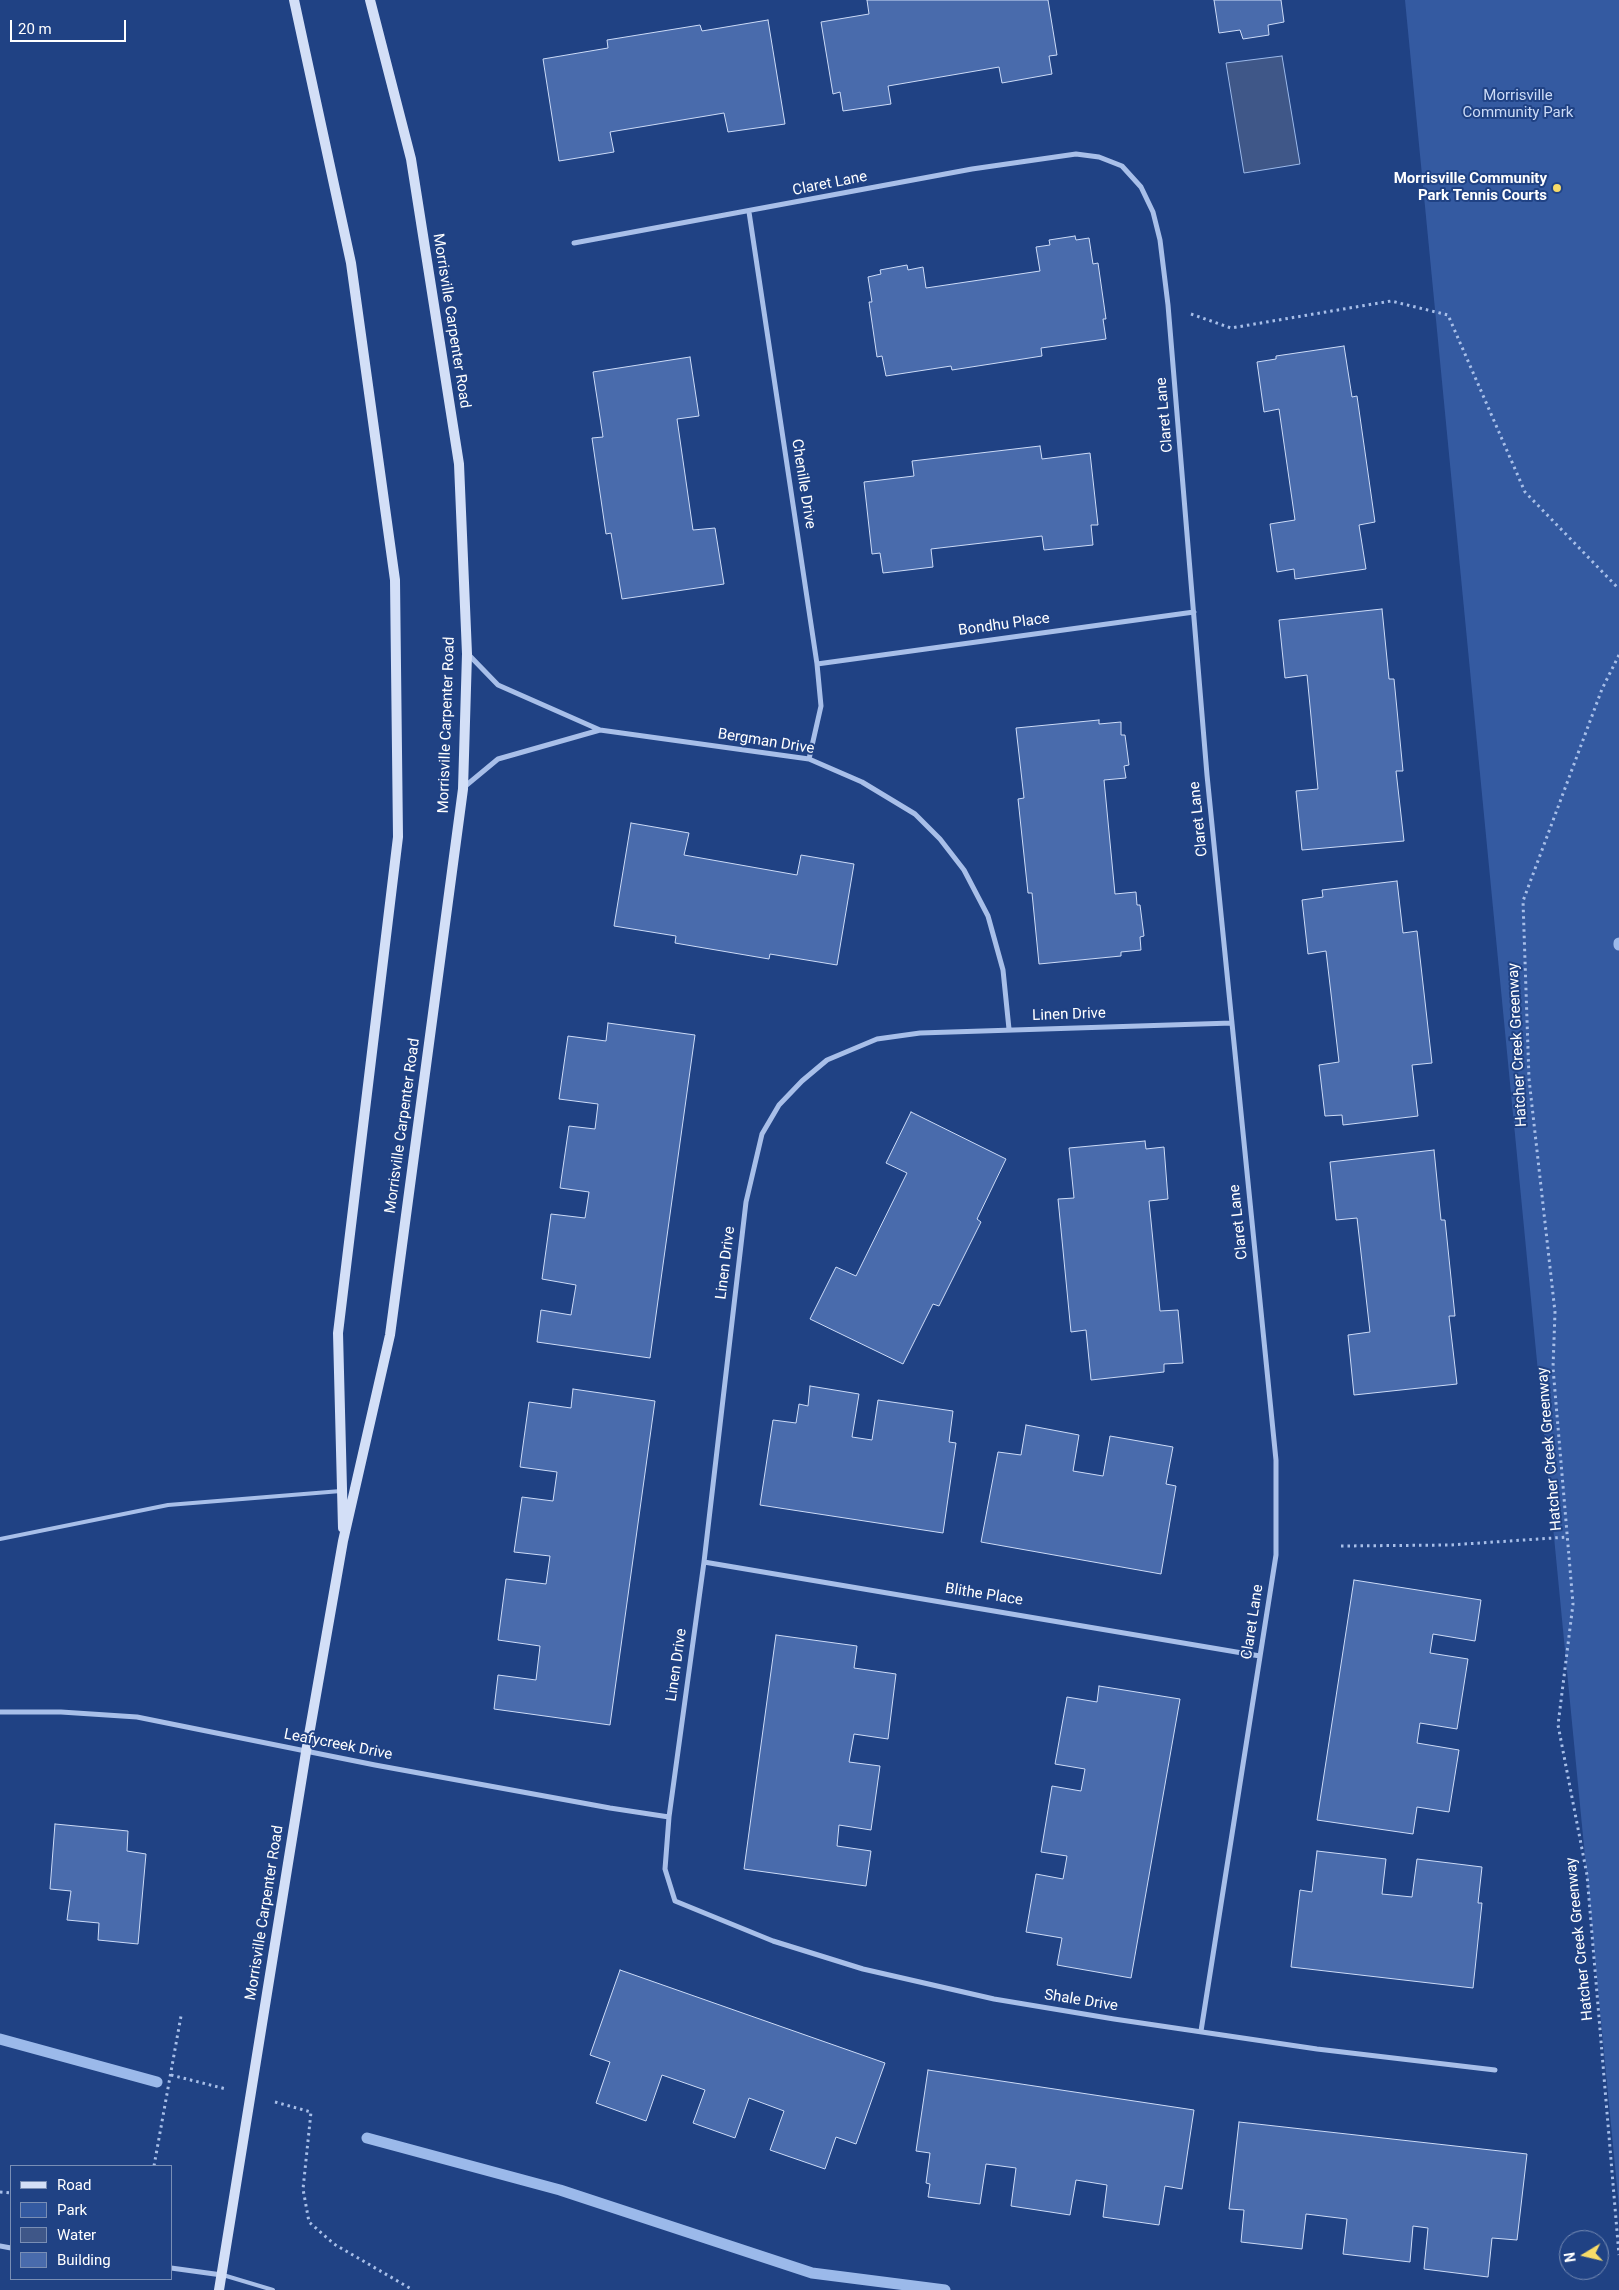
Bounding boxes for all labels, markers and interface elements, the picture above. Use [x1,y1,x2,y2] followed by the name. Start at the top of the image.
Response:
[12,10,129,42] scale bar
[18,20,52,38] text: 20 m
[1463,87,1573,122] park label: Morrisville Community Park
[791,168,869,200] street label: Claret Lane
[1394,170,1547,205] place label: Morrisville Community Park Tennis Courts
[1551,182,1563,194] marker: Morrisville Community Park Tennis Courts
[428,232,474,410] street label: Morrisville Carpenter Road
[1153,377,1177,453] street label: Claret Lane
[787,438,819,530] street label: Chenille Drive
[957,610,1051,640] street label: Bondhu Place
[435,636,459,814] street label: Morrisville Carpenter Road
[716,725,816,759] street label: Bergman Drive
[1186,780,1212,858] street label: Claret Lane
[1505,962,1531,1128] street label: Hatcher Creek Greenway
[1032,1005,1106,1025] street label: Linen Drive
[382,1037,424,1215] street label: Morrisville Carpenter Road
[1226,1183,1252,1261] street label: Claret Lane
[713,1225,739,1301] street label: Linen Drive
[1534,1366,1566,1532] street label: Hatcher Creek Greenway
[944,1580,1024,1610] street label: Blithe Place
[1238,1583,1268,1661] street label: Claret Lane
[663,1627,691,1703] street label: Linen Drive
[282,1726,394,1764] street label: Leafycreek Drive
[242,1824,288,2002] street label: Morrisville Carpenter Road
[1562,1856,1598,2022] street label: Hatcher Creek Greenway
[1043,1986,1119,2016] street label: Shale Drive
[10,2165,172,2280] legend
[57,2176,91,2194] text: Road
[57,2201,87,2219] text: Park
[57,2226,96,2244] text: Water
[1559,2230,1609,2280] north arrow
[57,2251,111,2269] text: Building
[1561,2251,1579,2263] text: N

